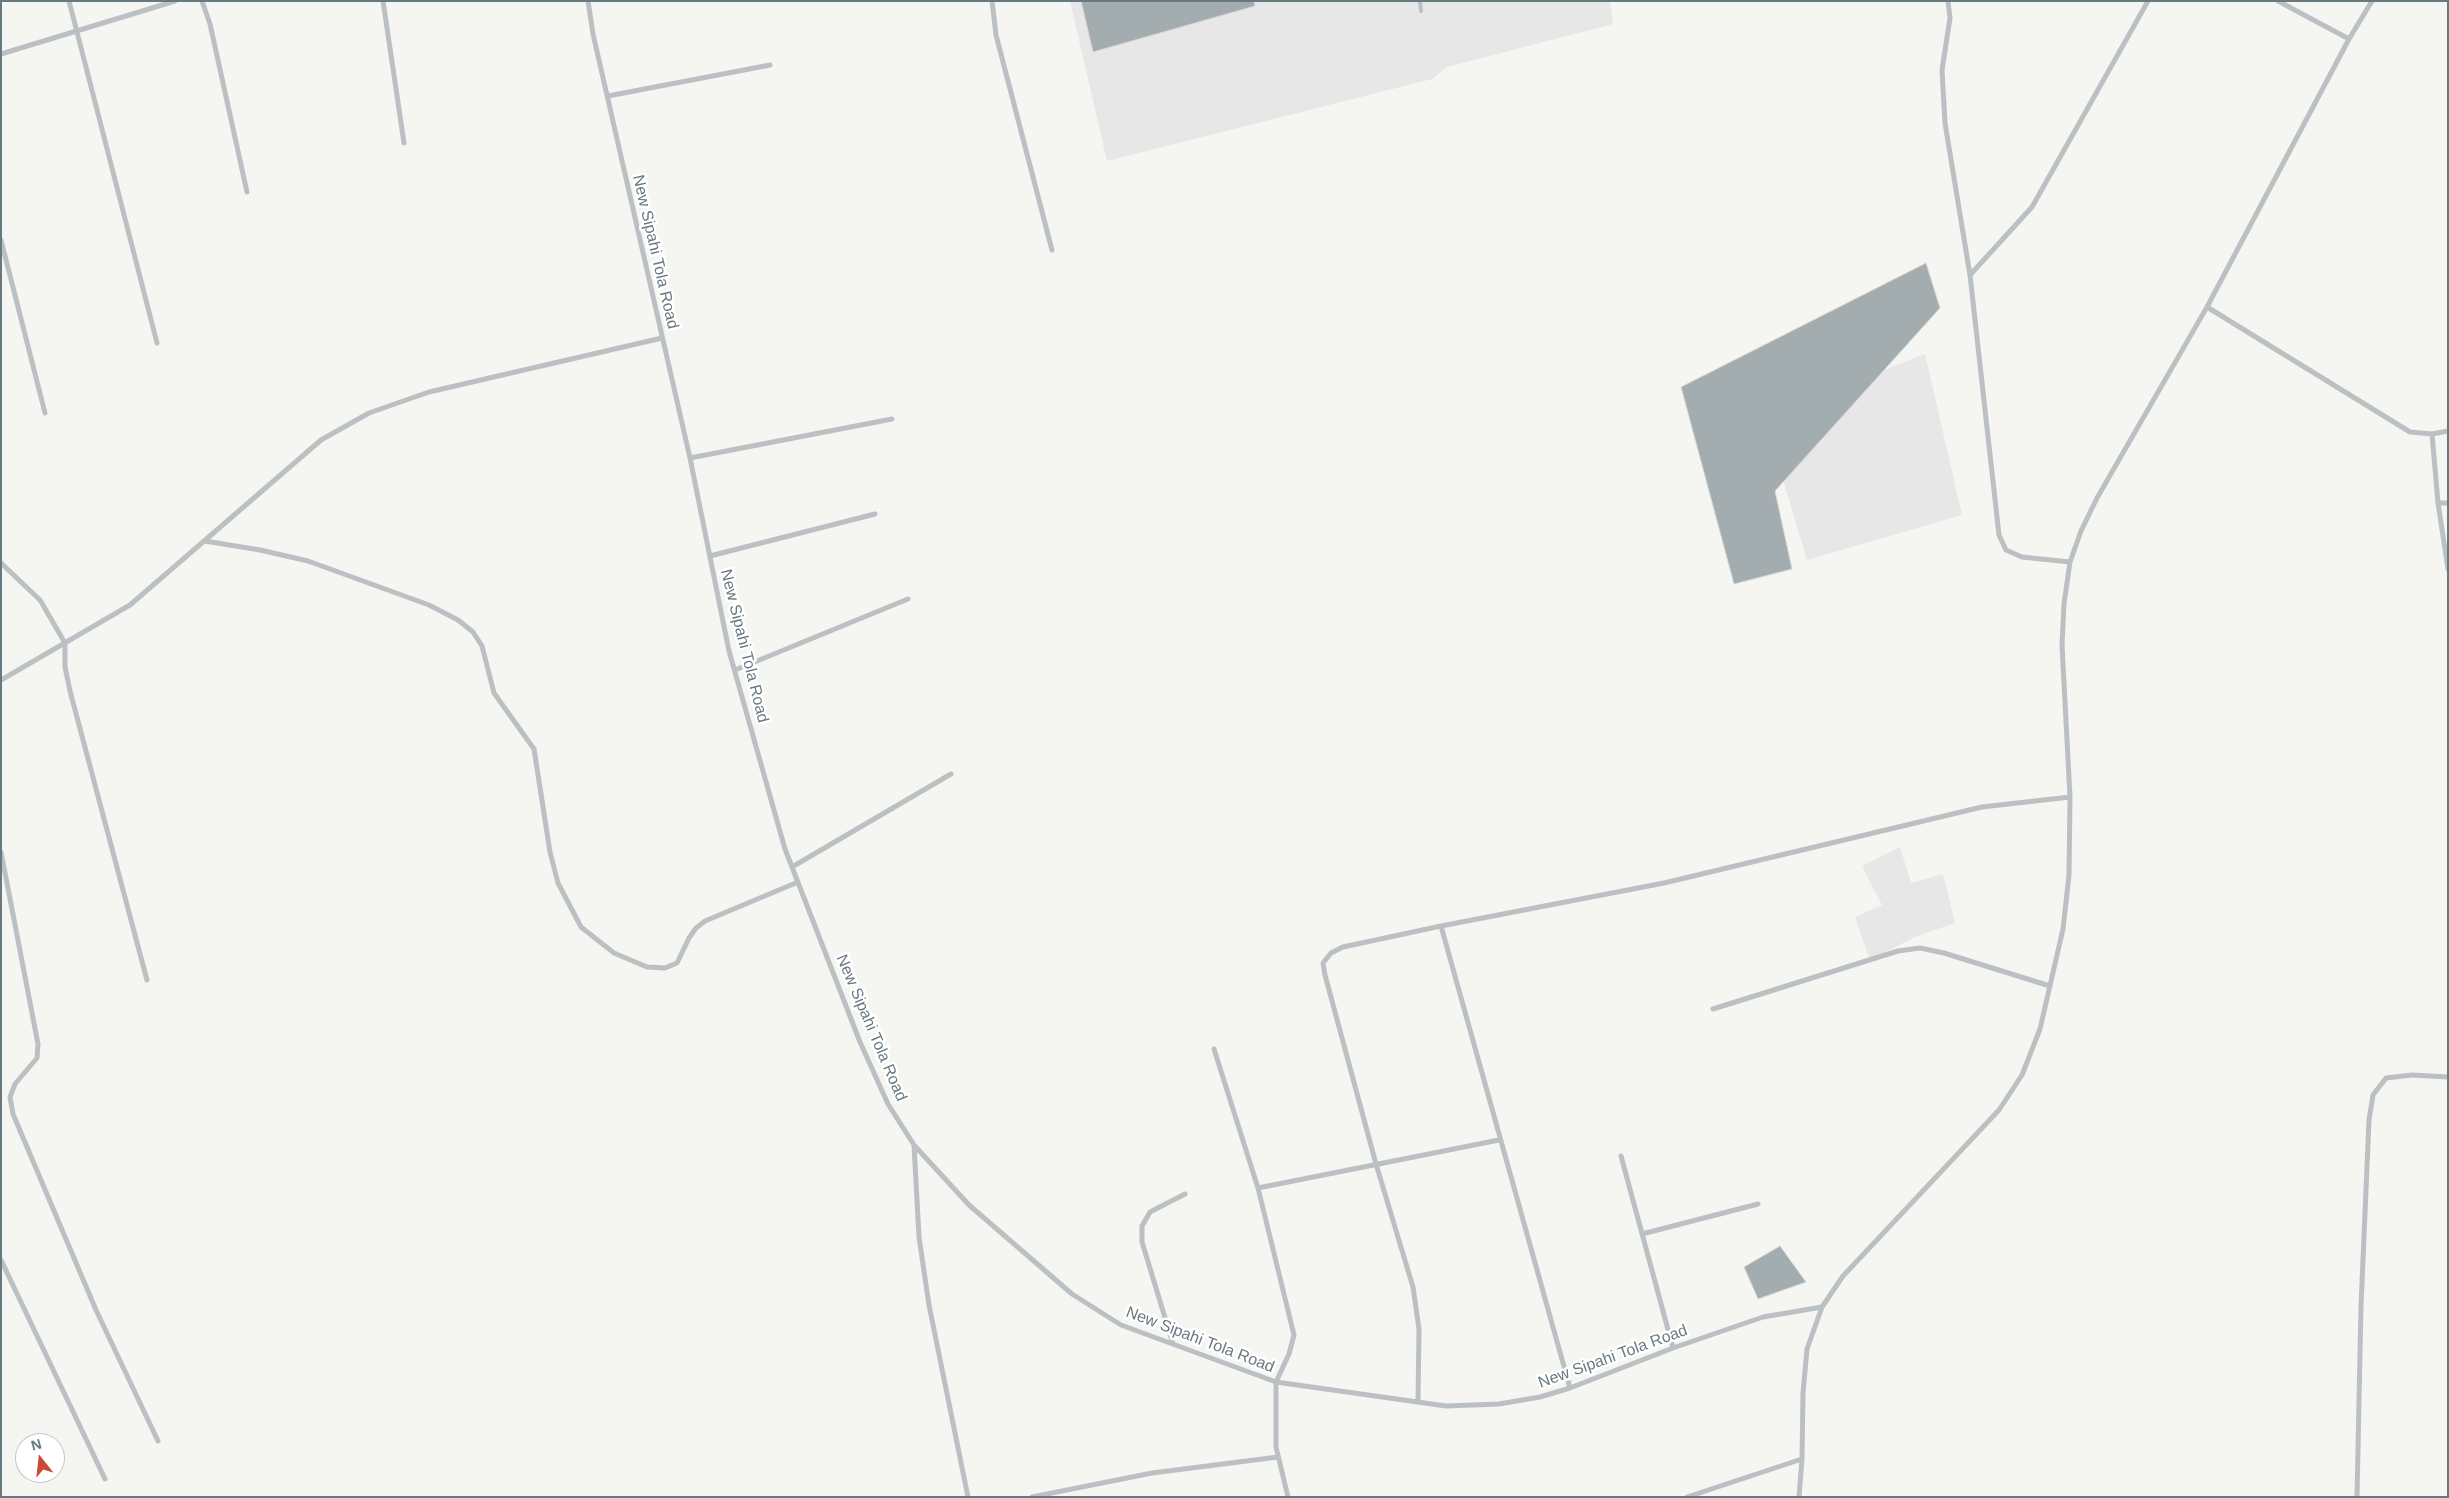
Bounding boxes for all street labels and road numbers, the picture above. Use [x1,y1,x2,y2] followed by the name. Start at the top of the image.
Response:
[628,173,682,331] street label: New Sipahi Tola Road
[716,567,772,725] street label: New Sipahi Tola Road
[831,952,911,1104] street label: New Sipahi Tola Road
[1123,1303,1277,1377] street label: New Sipahi Tola Road
[1536,1321,1690,1393] street label: New Sipahi Tola Road

